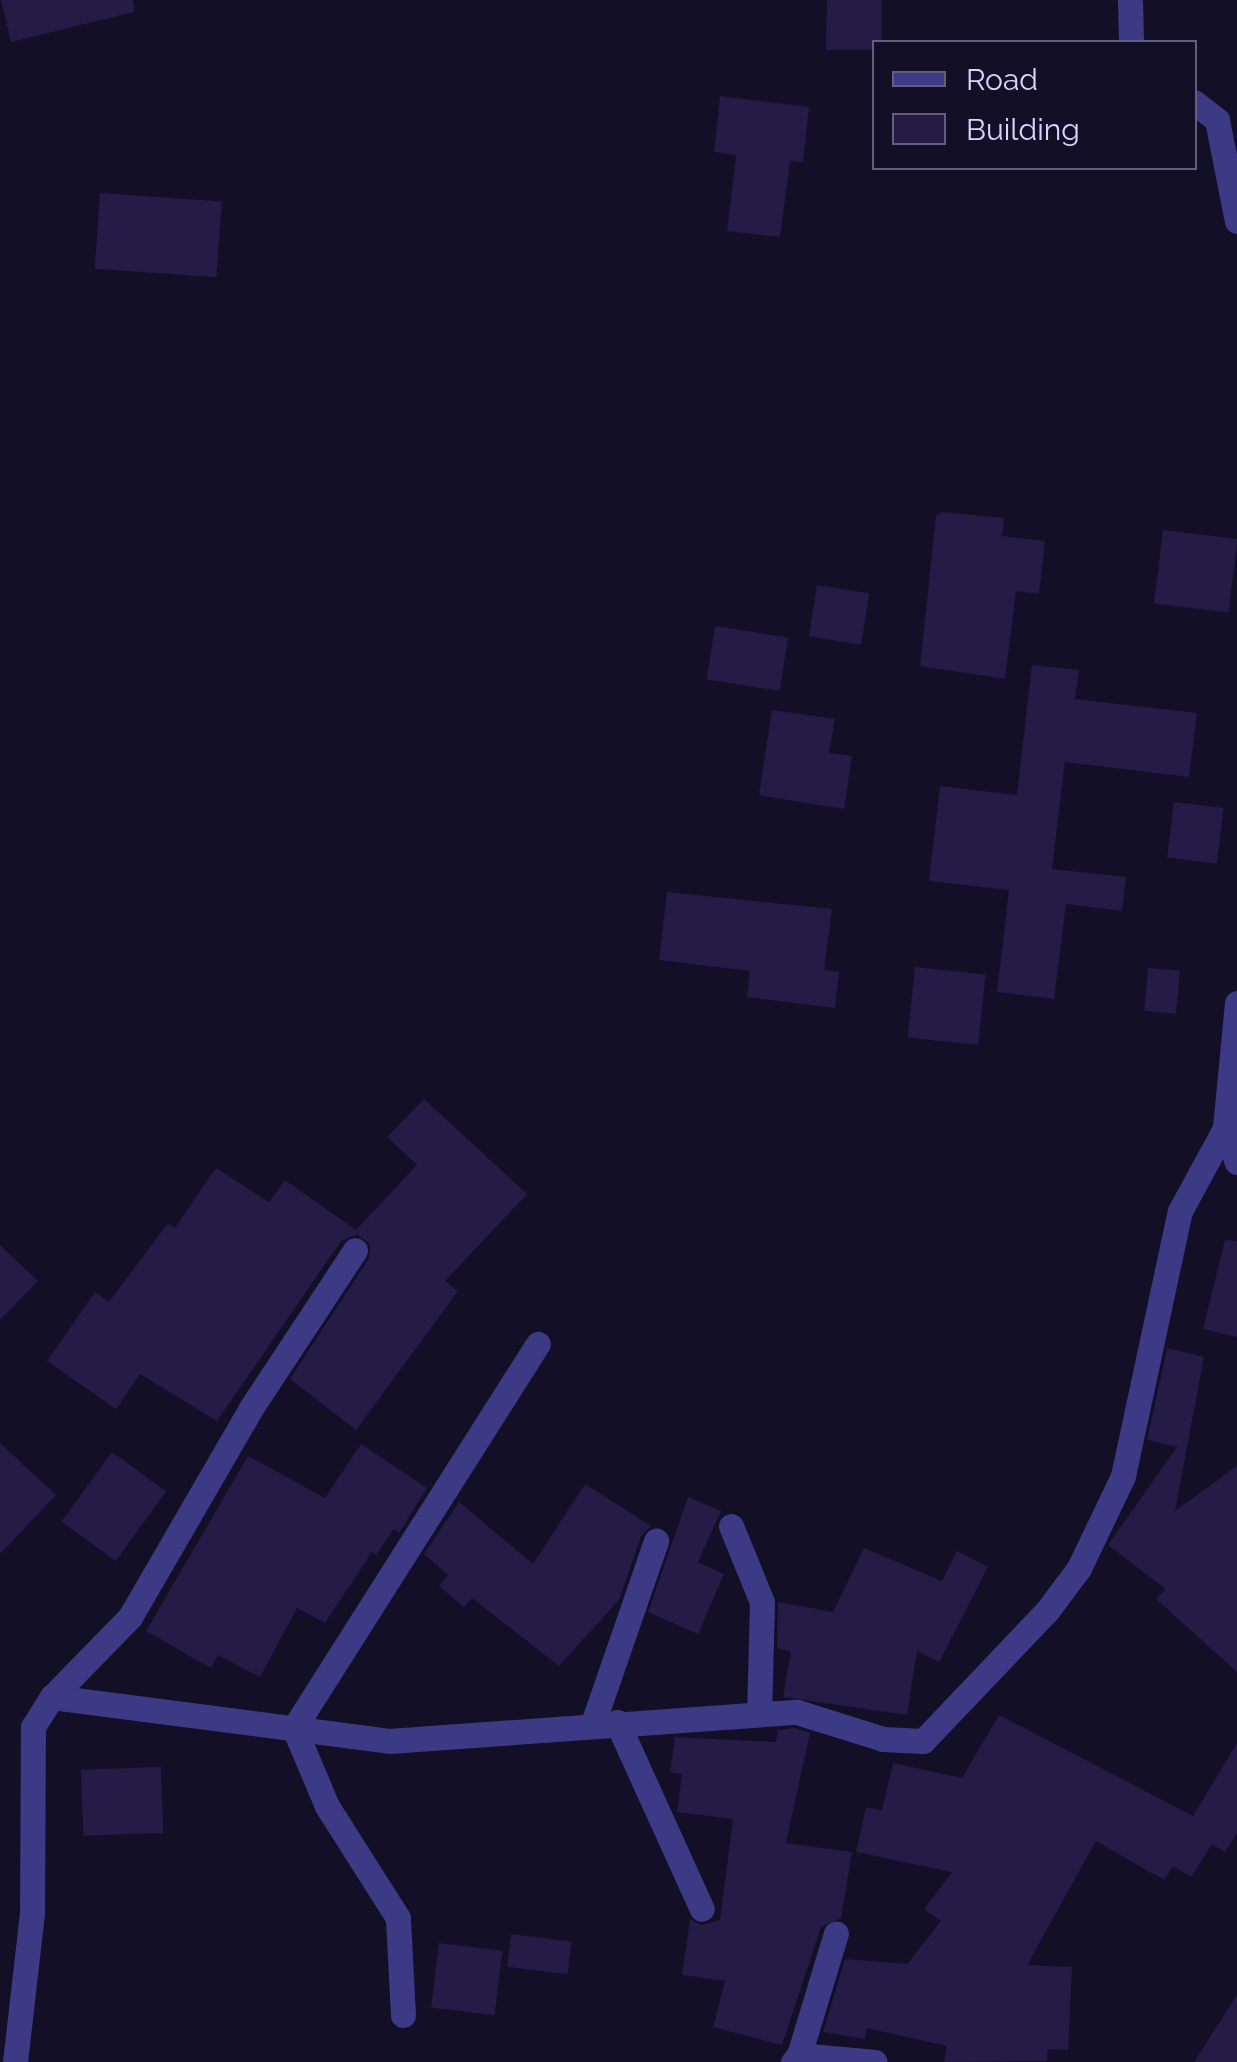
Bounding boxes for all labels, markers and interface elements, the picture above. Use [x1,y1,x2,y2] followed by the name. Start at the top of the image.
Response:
[872,40,1197,170] legend
[966,62,1038,97] text: Road
[966,112,1080,147] text: Building

